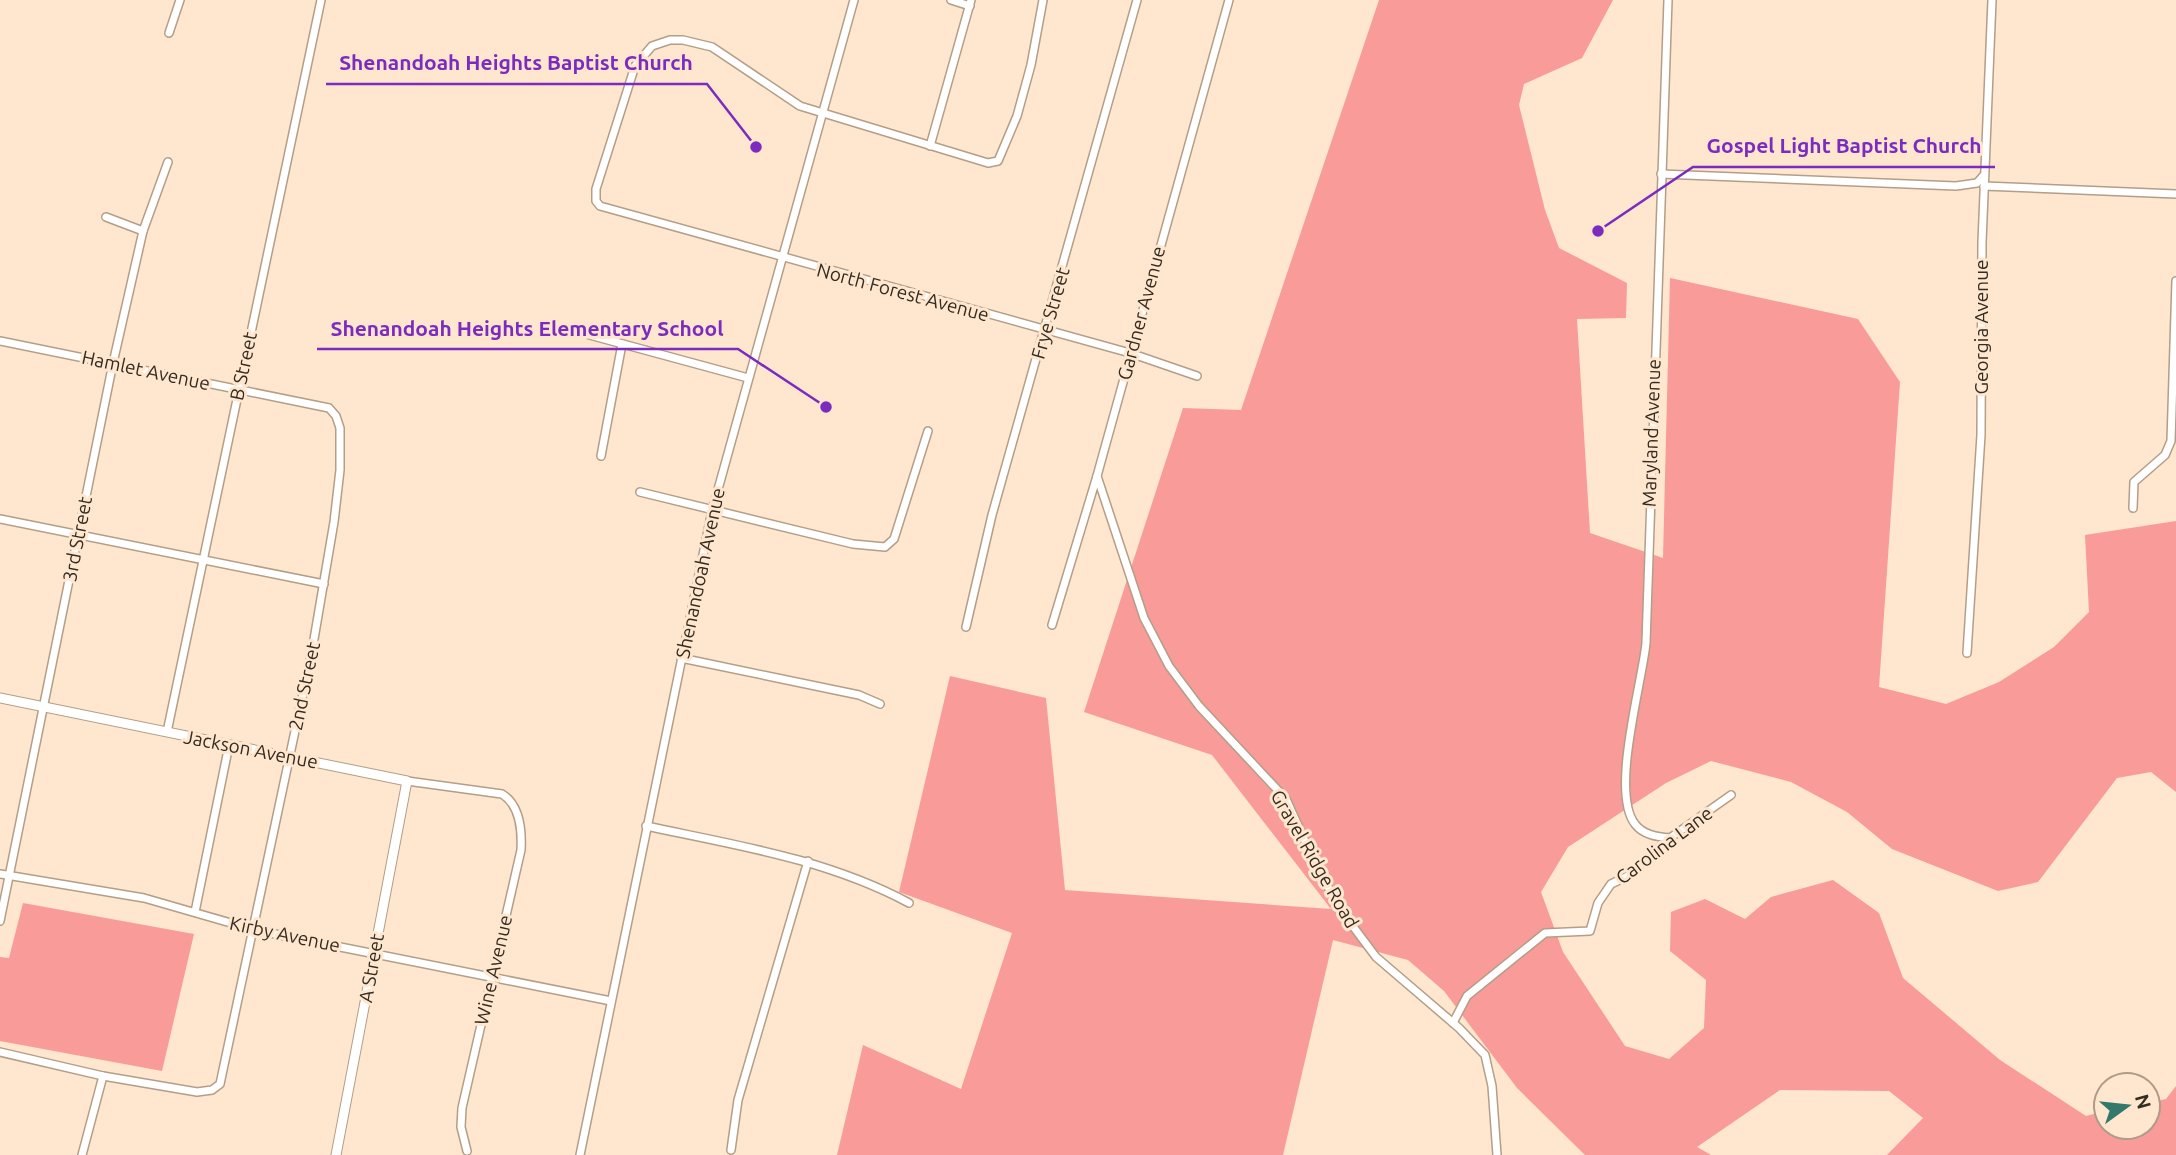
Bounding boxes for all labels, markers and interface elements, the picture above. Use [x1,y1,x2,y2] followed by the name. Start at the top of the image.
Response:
[326,42,707,84] callout: Shenandoah Heights Baptist Church
[339,50,693,74] text: Shenandoah Heights Baptist Church
[1693,125,1995,167] callout: Gospel Light Baptist Church
[1707,133,1981,157] text: Gospel Light Baptist Church
[1113,244,1169,382] street label: Gardner Avenue
[814,258,992,326] street label: North Forest Avenue
[1970,259,1992,395] street label: Georgia Avenue
[1026,264,1074,361] street label: Frye Street
[317,307,738,349] callout: Shenandoah Heights Elementary School
[330,316,724,340] text: Shenandoah Heights Elementary School
[225,329,261,402] street label: B Street
[80,346,212,394] street label: Hamlet Avenue
[1637,359,1665,507] street label: Maryland Avenue
[671,486,729,660] street label: Shenandoah Avenue
[58,494,96,584] street label: 3rd Street
[284,639,324,732] street label: 2nd Street
[182,725,320,773] street label: Jackson Avenue
[1267,786,1363,932] street label: Gravel Ridge Road
[1611,802,1717,888] street label: Carolina Lane
[228,912,342,956] street label: Kirby Avenue
[470,913,516,1027] street label: Wine Avenue
[354,931,388,1004] street label: A Street
[2092,1071,2162,1141] north arrow
[2131,1092,2156,1111] text: N

